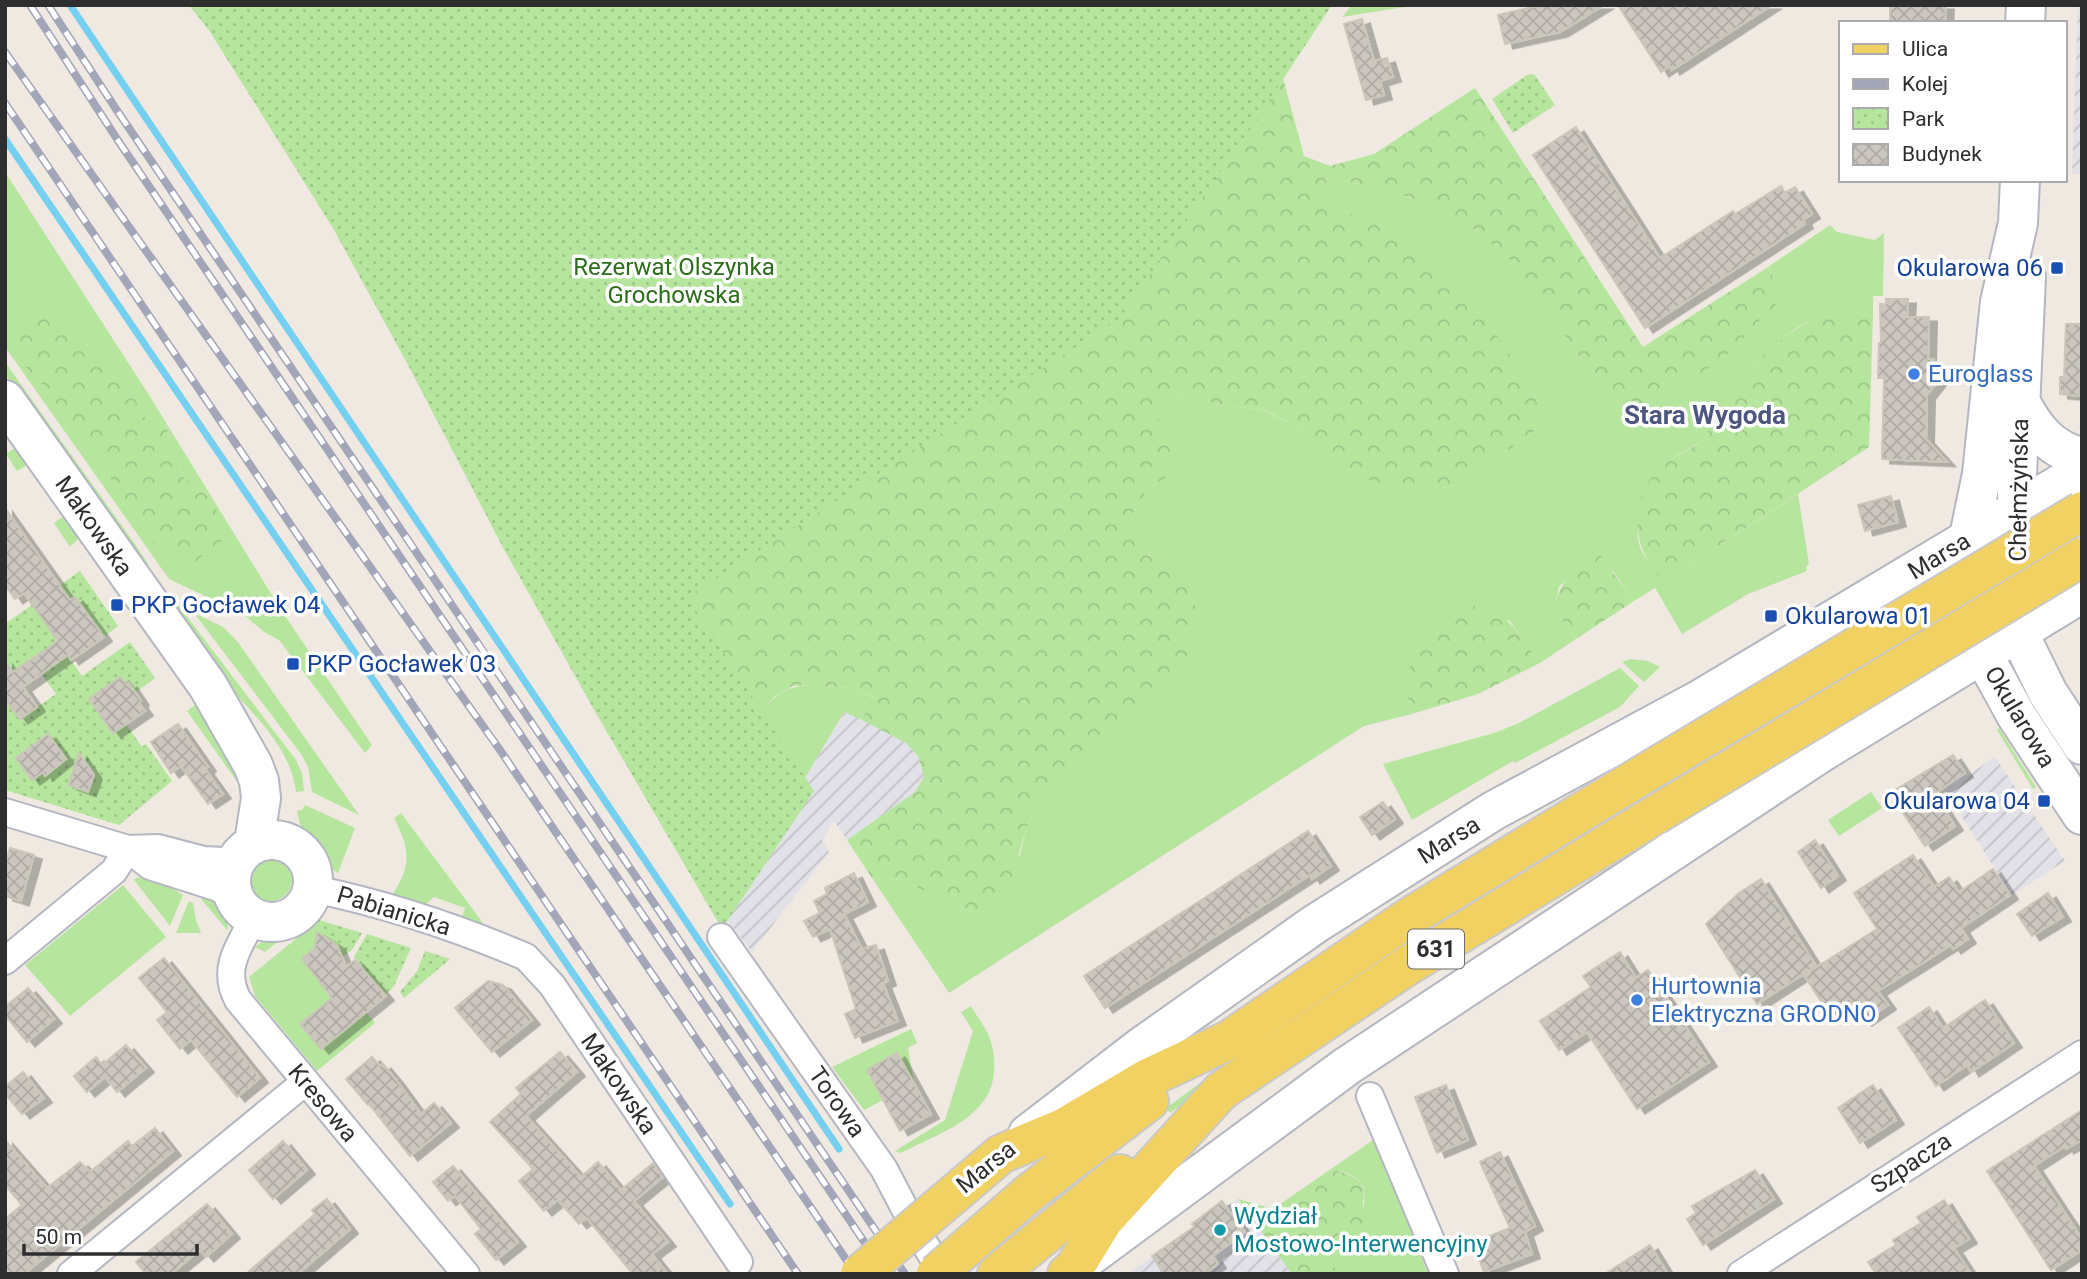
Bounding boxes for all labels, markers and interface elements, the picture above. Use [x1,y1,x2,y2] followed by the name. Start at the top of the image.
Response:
[1839,21,2066,182] legend
[1902,37,1948,61] text: Ulica
[1902,72,1948,96] text: Kolej
[1902,107,1945,131] text: Park
[1902,142,1982,166] text: Budynek
[573,253,775,309] park label: Rezerwat Olszynka Grochowska
[1897,254,2043,282] place label: Okularowa 06
[2049,260,2065,276] marker: Okularowa 06
[1928,360,2033,388] place label: Euroglass
[1906,366,1922,382] marker: Euroglass
[1624,400,1786,430] district label: Stara Wygoda
[2004,418,2034,562] street label: Chełmżyńska
[49,471,139,581] street label: Makowska
[1903,527,1975,585] street label: Marsa
[131,591,320,619] place label: PKP Gocławek 04
[109,597,125,613] marker: PKP Gocławek 04
[1785,602,1931,630] place label: Okularowa 01
[1763,608,1779,624] marker: Okularowa 01
[307,650,496,678] place label: PKP Gocławek 03
[285,656,301,672] marker: PKP Gocławek 03
[1979,661,2061,773] street label: Okularowa
[1884,787,2030,815] place label: Okularowa 04
[2036,793,2052,809] marker: Okularowa 04
[1413,810,1485,870] street label: Marsa
[334,880,454,942] street label: Pabianicka
[1408,930,1464,968] road number: 631
[1651,972,1877,1028] place label: Hurtownia Elektryczna GRODNO
[1629,992,1645,1008] marker: Hurtownia Elektryczna GRODNO
[575,1028,663,1140] street label: Makowska
[282,1058,364,1148] street label: Kresowa
[803,1061,871,1143] street label: Torowa
[1866,1127,1956,1199] street label: Szpacza
[951,1135,1021,1199] street label: Marsa
[1234,1202,1488,1258] place label: Wydział Mostowo-Interwencyjny
[24,1212,198,1256] scale bar
[1212,1222,1228,1238] marker: Wydział Mostowo-Interwencyjny
[35,1225,82,1249] text: 50 m

